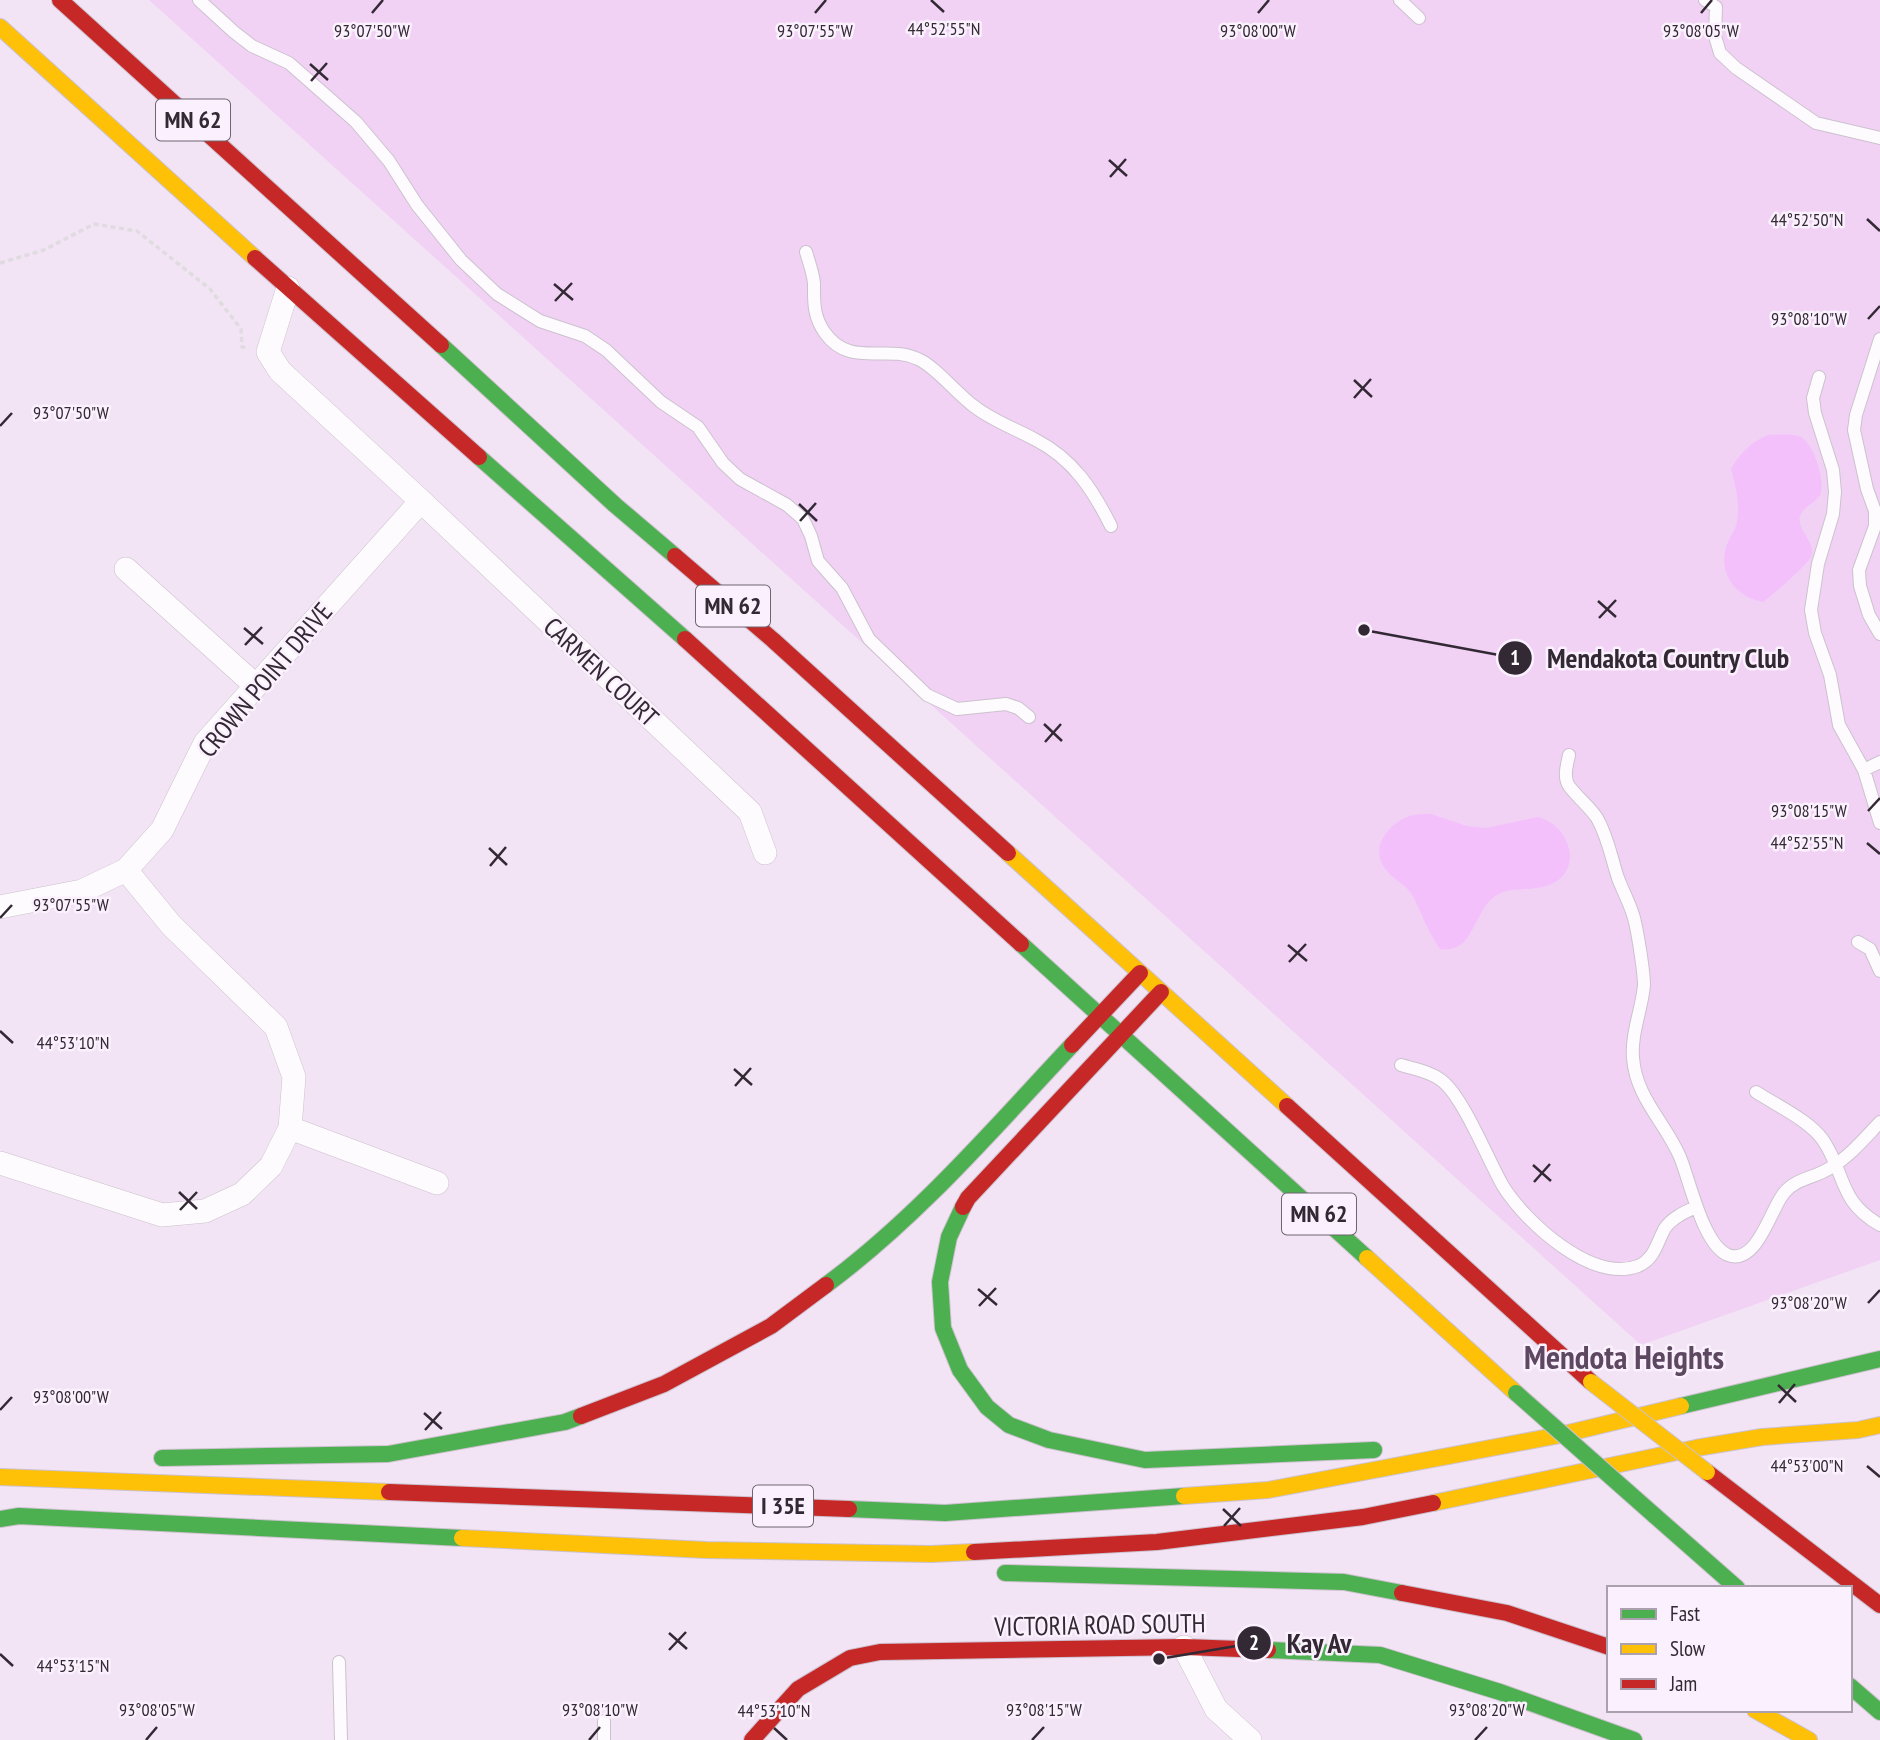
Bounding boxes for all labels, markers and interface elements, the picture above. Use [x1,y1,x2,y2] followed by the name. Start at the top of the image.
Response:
[908,17,980,40] text: 44°52'55"N
[334,19,410,42] text: 93°07'50"W
[777,19,853,42] text: 93°07'55"W
[1220,19,1296,42] text: 93°08'00"W
[1663,19,1739,42] text: 93°08'05"W
[156,100,230,140] road number: MN 62
[1771,208,1843,231] text: 44°52'50"N
[1771,307,1847,330] text: 93°08'10"W
[33,401,109,424] text: 93°07'50"W
[696,586,770,626] road number: MN 62
[190,596,339,764] street label: CROWN POINT DRIVE
[537,610,666,733] street label: CARMEN COURT
[1498,633,1804,682] callout: Mendakota Country Club
[1547,639,1789,676] text: Mendakota Country Club
[1510,644,1520,671] text: 1
[1771,799,1847,822] text: 93°08'15"W
[1771,831,1843,854] text: 44°52'55"N
[33,893,109,916] text: 93°07'55"W
[37,1031,109,1054] text: 44°53'10"N
[1282,1194,1356,1234] road number: MN 62
[1771,1291,1847,1314] text: 93°08'20"W
[1524,1335,1724,1378] district label: Mendota Heights
[33,1385,109,1408] text: 93°08'00"W
[1771,1454,1843,1477] text: 44°53'00"N
[753,1486,813,1526] road number: I 35E
[1607,1586,1852,1712] legend
[1670,1600,1700,1627] text: Fast
[993,1606,1206,1643] street label: VICTORIA ROAD SOUTH
[1236,1618,1366,1667] callout: Kay Av
[1287,1624,1352,1661] text: Kay Av
[1249,1629,1259,1656] text: 2
[1670,1635,1706,1662] text: Slow
[37,1654,109,1677] text: 44°53'15"N
[1669,1670,1697,1697] text: Jam
[119,1698,195,1721] text: 93°08'05"W
[562,1698,638,1721] text: 93°08'10"W
[1006,1698,1082,1721] text: 93°08'15"W
[1449,1698,1525,1721] text: 93°08'20"W
[738,1699,810,1722] text: 44°53'10"N

